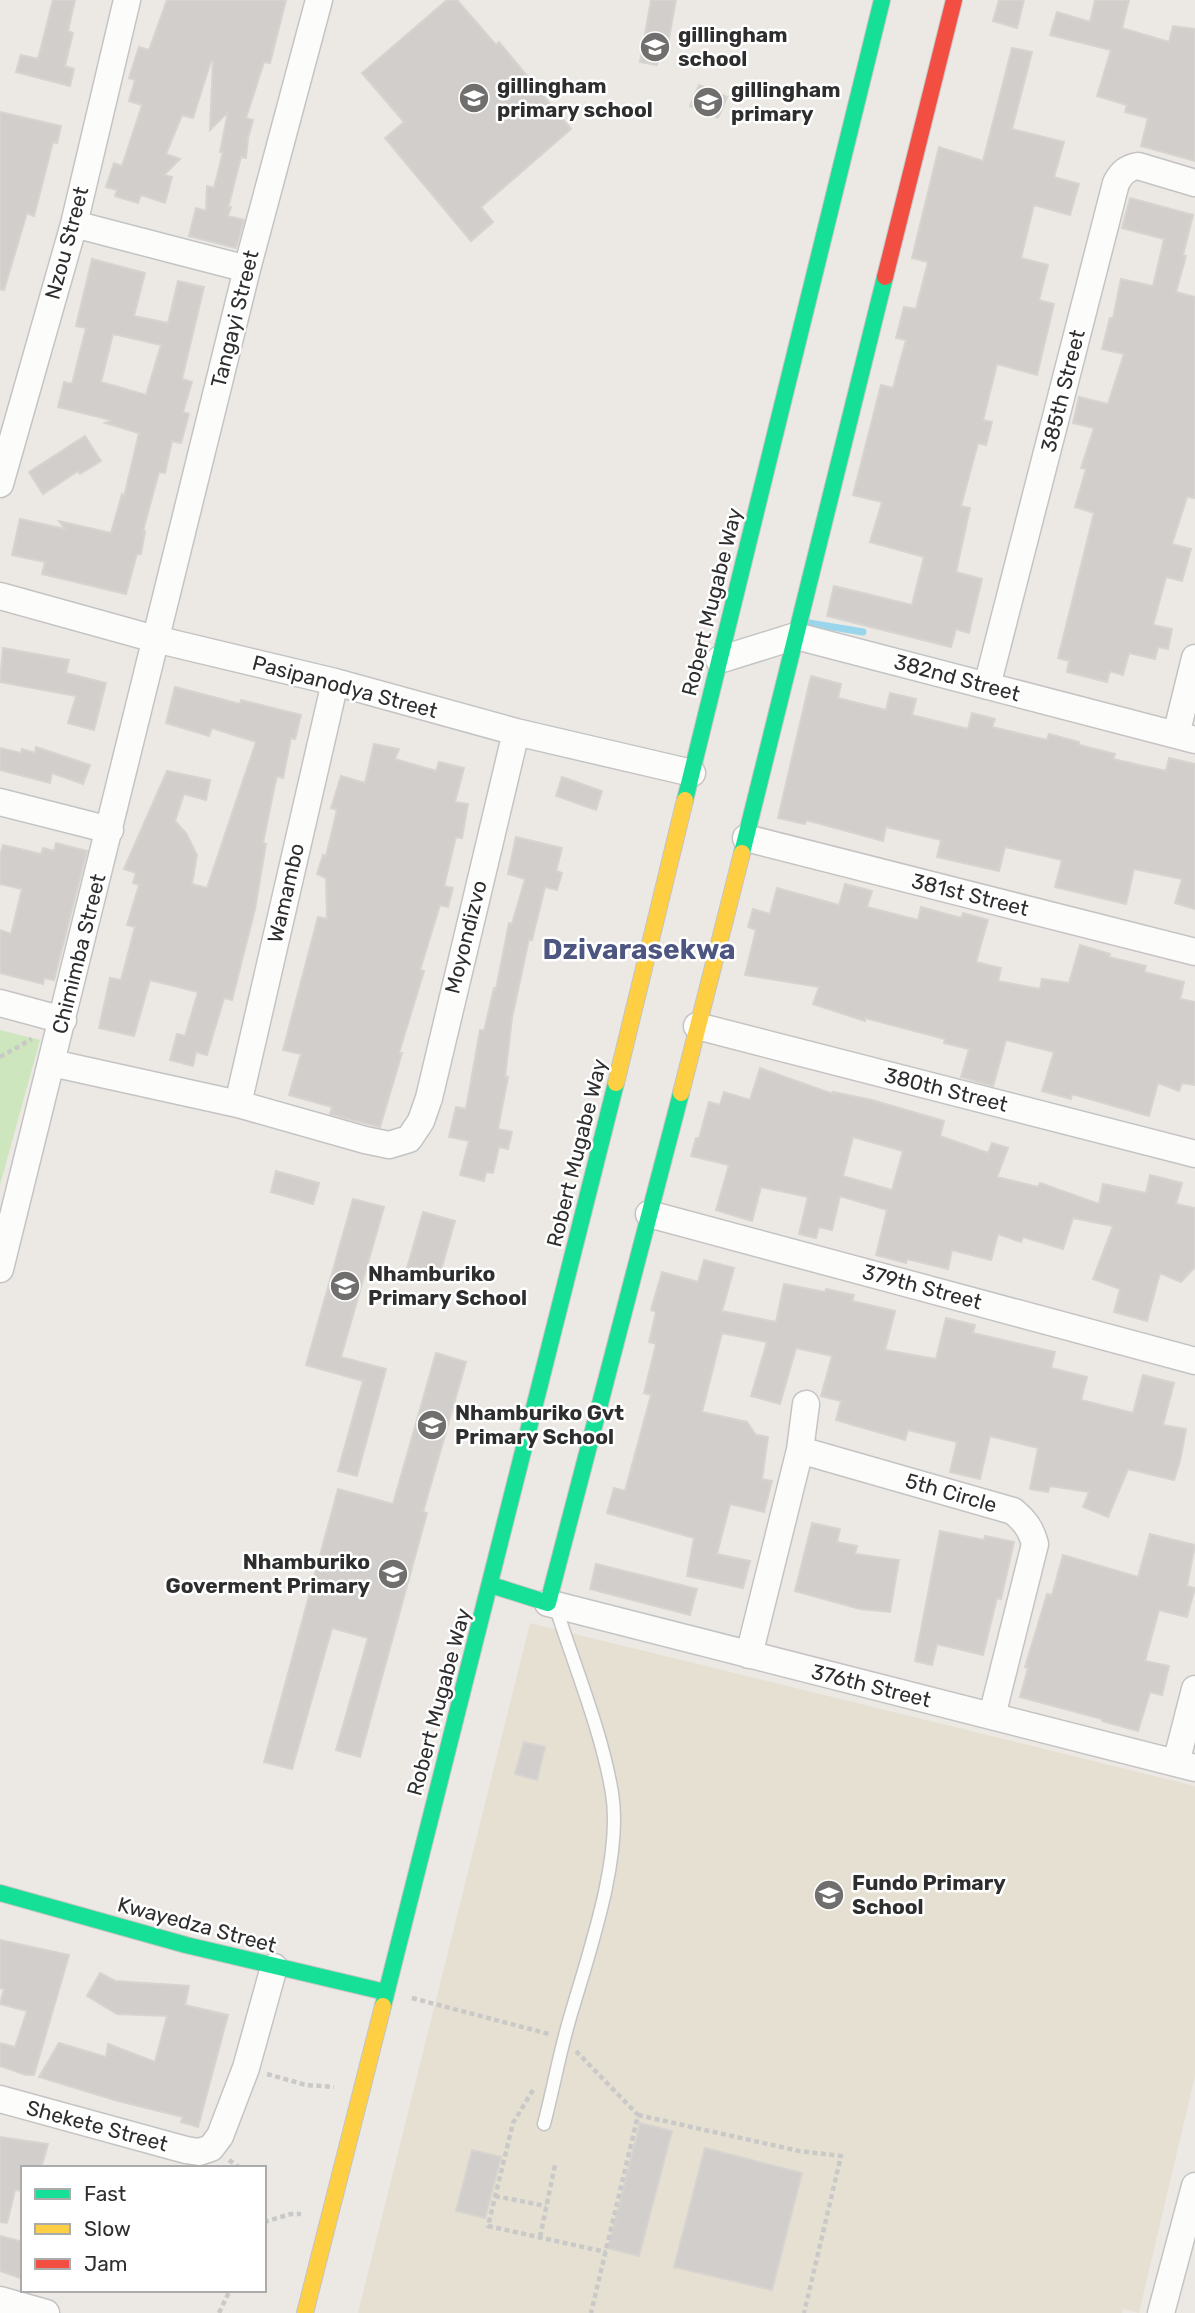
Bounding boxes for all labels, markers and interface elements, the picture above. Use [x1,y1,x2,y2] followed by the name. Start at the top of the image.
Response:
[678,22,787,71] place label: gillingham school
[638,30,672,64] school or university icon: gillingham school
[497,73,653,122] place label: gillingham primary school
[731,77,840,126] place label: gillingham primary
[457,81,491,115] school or university icon: gillingham primary school
[691,85,725,119] school or university icon: gillingham primary
[39,184,94,302] street label: Nzou Street
[205,247,264,390] street label: Tangayi Street
[1035,327,1090,455] street label: 385th Street
[676,505,747,699] street label: Robert Mugabe Way
[891,649,1023,706] street label: 382nd Street
[250,650,440,723] street label: Pasipanodya Street
[262,841,309,945] street label: Wamambo
[909,868,1031,921] street label: 381st Street
[47,871,111,1037] street label: Chimimba Street
[439,878,492,996] street label: Moyondizvo
[542,933,736,966] district label: Dzivarasekwa
[541,1056,612,1250] street label: Robert Mugabe Way
[882,1062,1010,1117] street label: 380th Street
[860,1259,985,1314] street label: 379th Street
[368,1261,527,1310] place label: Nhamburiko Primary School
[328,1269,362,1303] school or university icon: Nhamburiko Primary School
[455,1400,624,1449] place label: Nhamburiko Gvt Primary School
[415,1408,449,1442] school or university icon: Nhamburiko Gvt Primary School
[903,1468,1000,1517] street label: 5th Circle
[166,1549,370,1598] place label: Nhamburiko Goverment Primary
[376,1557,410,1591] school or university icon: Nhamburiko Goverment Primary
[401,1605,476,1798] street label: Robert Mugabe Way
[809,1659,933,1712] street label: 376th Street
[852,1870,1006,1919] place label: Fundo Primary School
[812,1878,846,1912] school or university icon: Fundo Primary School
[115,1891,279,1958] street label: Kwayedza Street
[24,2095,171,2156] street label: Shekete Street
[21,2166,266,2292] legend
[84,2181,126,2206] text: Fast
[84,2216,131,2241] text: Slow
[84,2251,128,2276] text: Jam

